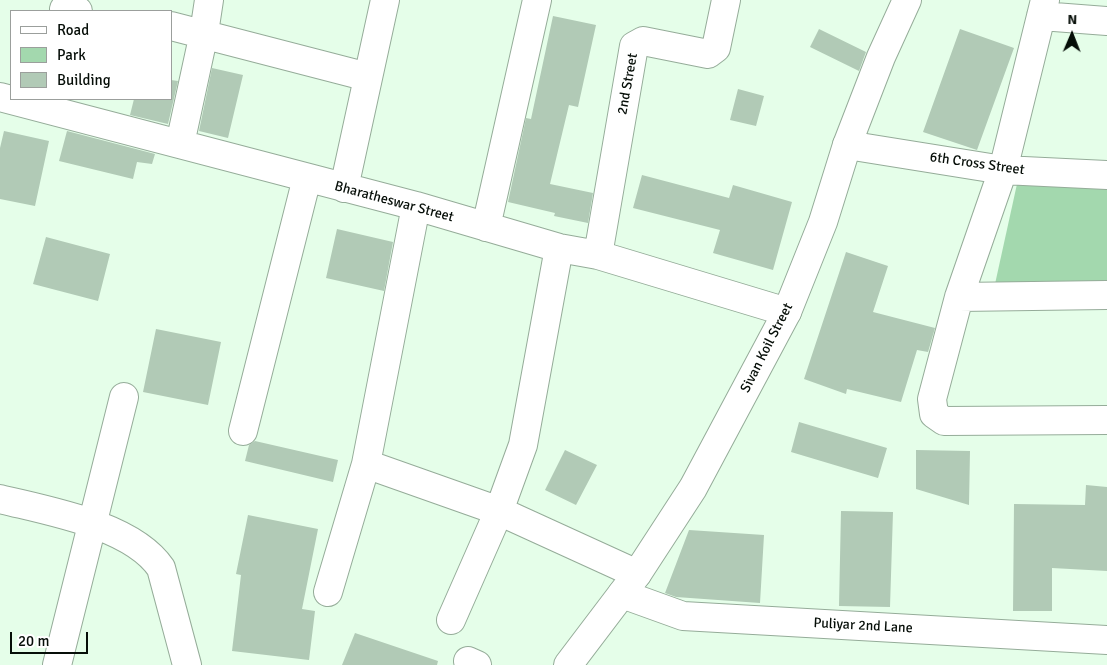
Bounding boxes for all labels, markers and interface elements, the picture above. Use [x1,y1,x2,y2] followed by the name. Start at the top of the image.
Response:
[10,10,172,100] legend
[1047,10,1097,60] north arrow
[1067,11,1077,28] text: N
[57,21,89,39] text: Road
[57,46,86,64] text: Park
[614,52,642,116] street label: 2nd Street
[57,71,111,89] text: Building
[928,149,1026,179] street label: 6th Cross Street
[333,178,455,226] street label: Bharatheswar Street
[737,300,797,396] street label: Sivan Koil Street
[813,615,913,637] street label: Puliyar 2nd Lane
[12,622,90,654] scale bar
[18,632,49,650] text: 20 m

